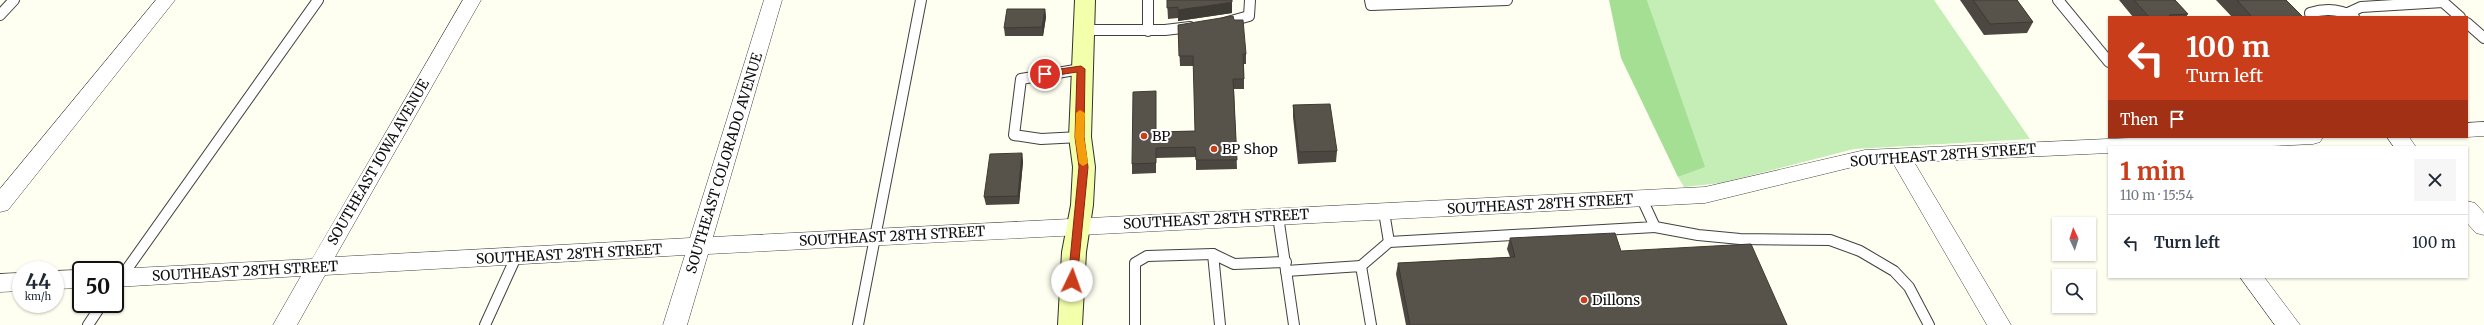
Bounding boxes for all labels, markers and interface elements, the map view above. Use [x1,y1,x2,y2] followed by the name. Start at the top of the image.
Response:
[2186,29,2270,65] text: 100 m
[2120,32,2172,84] icon: left
[682,50,766,276] street label: SOUTHEAST COLORADO AVENUE
[1028,57,1062,91] pin
[1034,63,1056,85] icon: arrive
[2186,64,2263,87] text: Turn left
[323,76,433,248] street label: SOUTHEAST IOWA AVENUE
[2166,108,2188,130] icon: arrive
[2120,110,2158,129] text: Then
[1152,127,1170,145] place label: BP
[1139,131,1149,141] marker: BP
[1849,139,2037,170] street label: SOUTHEAST 28TH STREET
[1222,140,1278,158] place label: BP Shop
[1209,144,1219,154] marker: BP Shop
[2120,156,2185,187] text: 1 min
[2414,159,2456,201] button: close
[2120,187,2193,204] text: 110 m · 15:54
[1446,190,1634,218] street label: SOUTHEAST 28TH STREET
[1122,205,1310,233] street label: SOUTHEAST 28TH STREET
[2052,217,2096,261] north arrow
[2052,217,2096,313] map controls
[798,222,986,250] street label: SOUTHEAST 28TH STREET
[2120,232,2142,254] icon: left
[2154,233,2220,252] text: Turn left
[2412,233,2456,252] text: 100 m
[475,240,663,268] street label: SOUTHEAST 28TH STREET
[151,257,339,285] street label: SOUTHEAST 28TH STREET
[1051,260,1093,302] position arrow
[72,261,124,313] speed limit sign: 50
[25,269,51,294] text: 44
[2052,269,2096,313] button: search
[25,290,51,303] text: km/h
[1592,291,1640,309] place label: Dillons
[1579,295,1589,305] marker: Dillons

